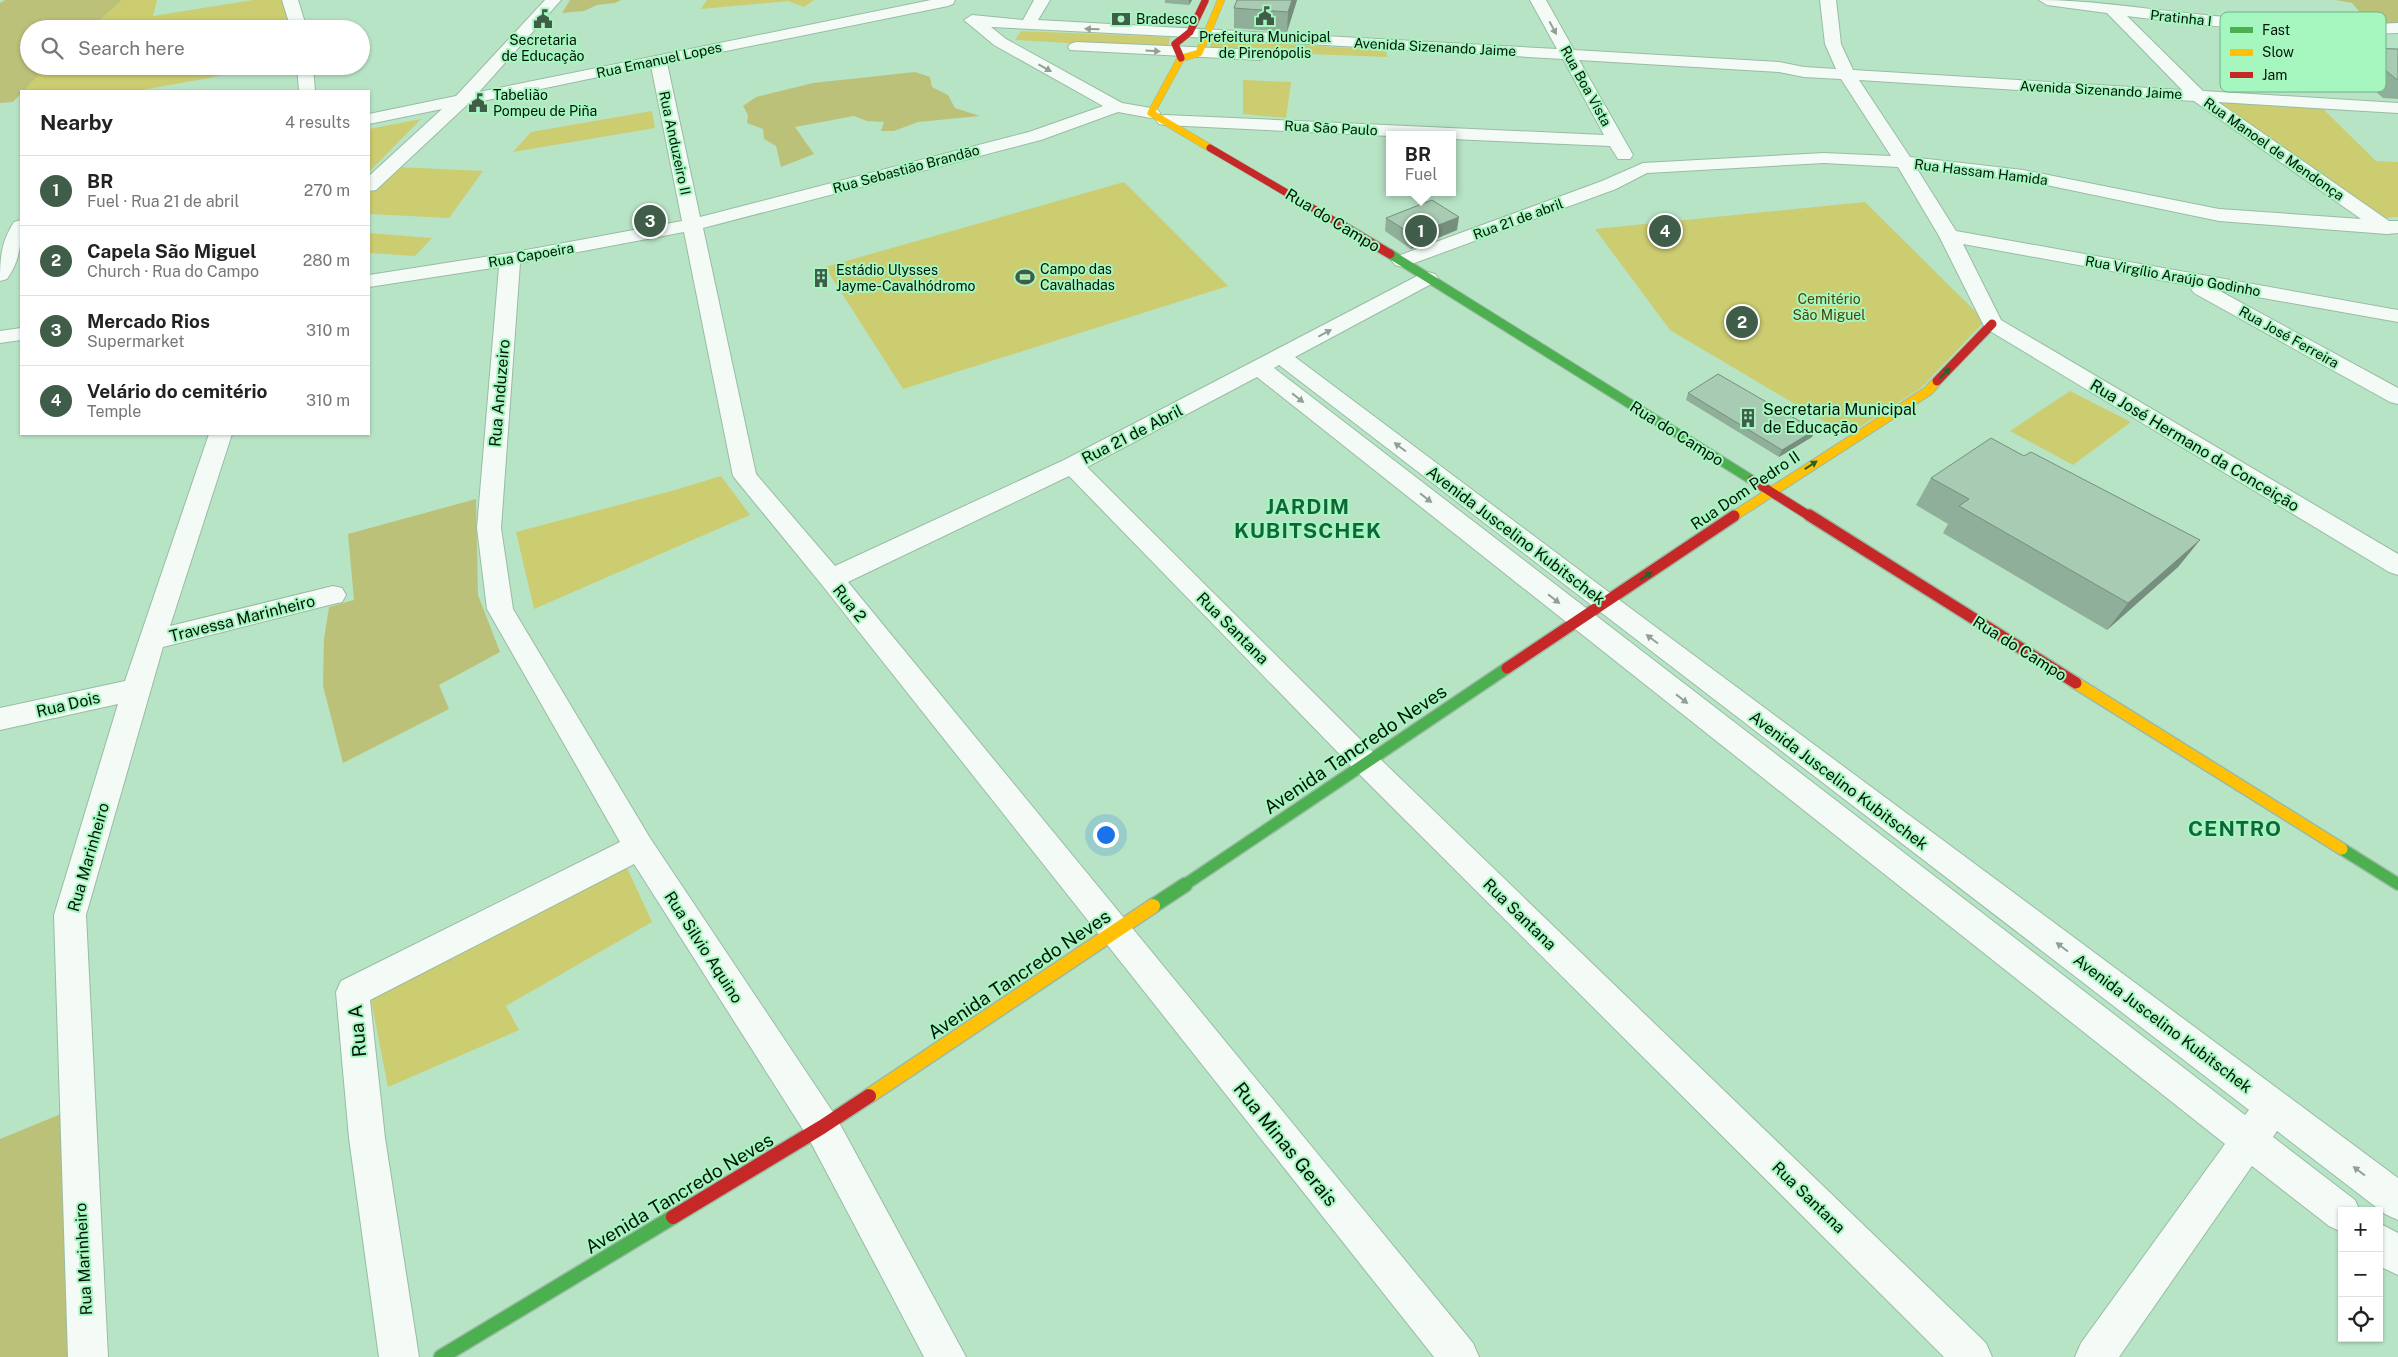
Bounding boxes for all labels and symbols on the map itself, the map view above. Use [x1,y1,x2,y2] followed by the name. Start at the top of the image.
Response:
[1254,5,1276,27] public building icon: Prefeitura Municipal de Pirenópolis
[2149,7,2213,29] street label: Pratinha I
[532,8,554,30] public building icon: Secretaria de Educação
[1110,8,1132,30] bank icon: Bradesco
[1136,11,1197,27] place label: Bradesco
[2220,12,2386,92] legend
[1549,21,1558,34] one-way arrow
[2262,22,2290,38] text: Fast
[1084,24,1100,32] one-way arrow
[1199,29,1331,61] place label: Prefeitura Municipal de Pirenópolis
[501,32,585,64] place label: Secretaria de Educação
[1353,35,1517,59] street label: Avenida Sizenando Jaime
[595,39,723,81] street label: Rua Emanuel Lopes
[1557,43,1615,129] street label: Rua Boa Vista
[2262,44,2294,60] text: Slow
[1145,47,1161,55] one-way arrow
[1039,63,1052,72] one-way arrow
[2262,67,2287,83] text: Jam
[2019,78,2183,102] street label: Avenida Sizenando Jaime
[493,87,597,119] place label: Tabelião Pompeu de Piña
[656,90,694,196] street label: Rua Anduzeiro II
[467,92,489,114] public building icon: Tabelião Pompeu de Piña
[2201,94,2347,204] street label: Rua Manoel de Mendonça
[1284,118,1378,138] street label: Rua São Paulo
[831,142,981,196] street label: Rua Sebastião Brandão
[1913,156,2049,188] street label: Rua Hassam Hamida
[1282,185,1384,256] street label: Rua do Campo
[1471,195,1565,243] street label: Rua 21 de abril
[634,202,666,240] pin: 3
[1405,212,1437,250] pin: 1
[1649,212,1681,250] pin: 4
[487,240,575,270] street label: Rua Capoeira
[2084,253,2262,299] street label: Rua Virgílio Araújo Godinho
[1040,261,1115,293] place label: Campo das Cavalhadas
[836,262,976,294] place label: Estádio Ulysses Jayme-Cavalhódromo
[1014,266,1036,288] sports icon: Campo das Cavalhadas
[810,267,832,289] building icon: Estádio Ulysses Jayme-Cavalhódromo
[1793,291,1865,323] park label: Cemitério São Miguel
[1726,303,1758,341] pin: 2
[2236,303,2342,371] street label: Rua José Ferreira
[1318,329,1331,338] one-way arrow
[485,338,514,448] street label: Rua Anduzeiro
[1939,368,1951,380] one-way arrow
[2087,375,2303,516] street label: Rua José Hermano da Conceição
[1291,392,1304,403] one-way arrow
[1626,397,1727,470] street label: Rua do Campo
[1763,400,1917,437] place label: Secretaria Municipal de Educação
[1079,401,1186,468] street label: Rua 21 de Abril
[1737,407,1759,429] building icon: Secretaria Municipal de Educação
[1394,441,1407,452] one-way arrow
[1687,447,1803,534] street label: Rua Dom Pedro II
[1805,461,1818,470] one-way arrow
[1423,462,1609,609] street label: Avenida Juscelino Kubitschek
[1419,493,1432,504] one-way arrow
[1234,494,1382,543] district label: JARDIM KUBITSCHEK
[1639,571,1652,581] one-way arrow
[829,581,870,626] street label: Rua 2
[1193,588,1273,668] street label: Rua Santana
[167,591,317,646] street label: Travessa Marinheiro
[1547,593,1560,604] one-way arrow
[1969,612,2070,685] street label: Rua do Campo
[1645,634,1659,644] one-way arrow
[1260,680,1450,818] street label: Avenida Tancredo Neves
[34,688,102,721] street label: Rua Dois
[1675,693,1688,704] one-way arrow
[1746,707,1932,854] street label: Avenida Juscelino Kubitschek
[64,800,113,914] street label: Rua Marinheiro
[2188,816,2282,841] district label: CENTRO
[1093,822,1119,848] your location
[1479,875,1560,954] street label: Rua Santana
[660,888,747,1007] street label: Rua Silvio Aquino
[924,905,1114,1043] street label: Avenida Tancredo Neves
[2055,942,2069,952] one-way arrow
[2070,950,2256,1097] street label: Avenida Juscelino Kubitschek
[344,1004,370,1058] street label: Rua A
[1229,1078,1343,1210] street label: Rua Minas Gerais
[581,1128,777,1258] street label: Avenida Tancredo Neves
[1768,1158,1849,1237] street label: Rua Santana
[2353,1166,2366,1177] one-way arrow
[71,1202,96,1316] street label: Rua Marinheiro

